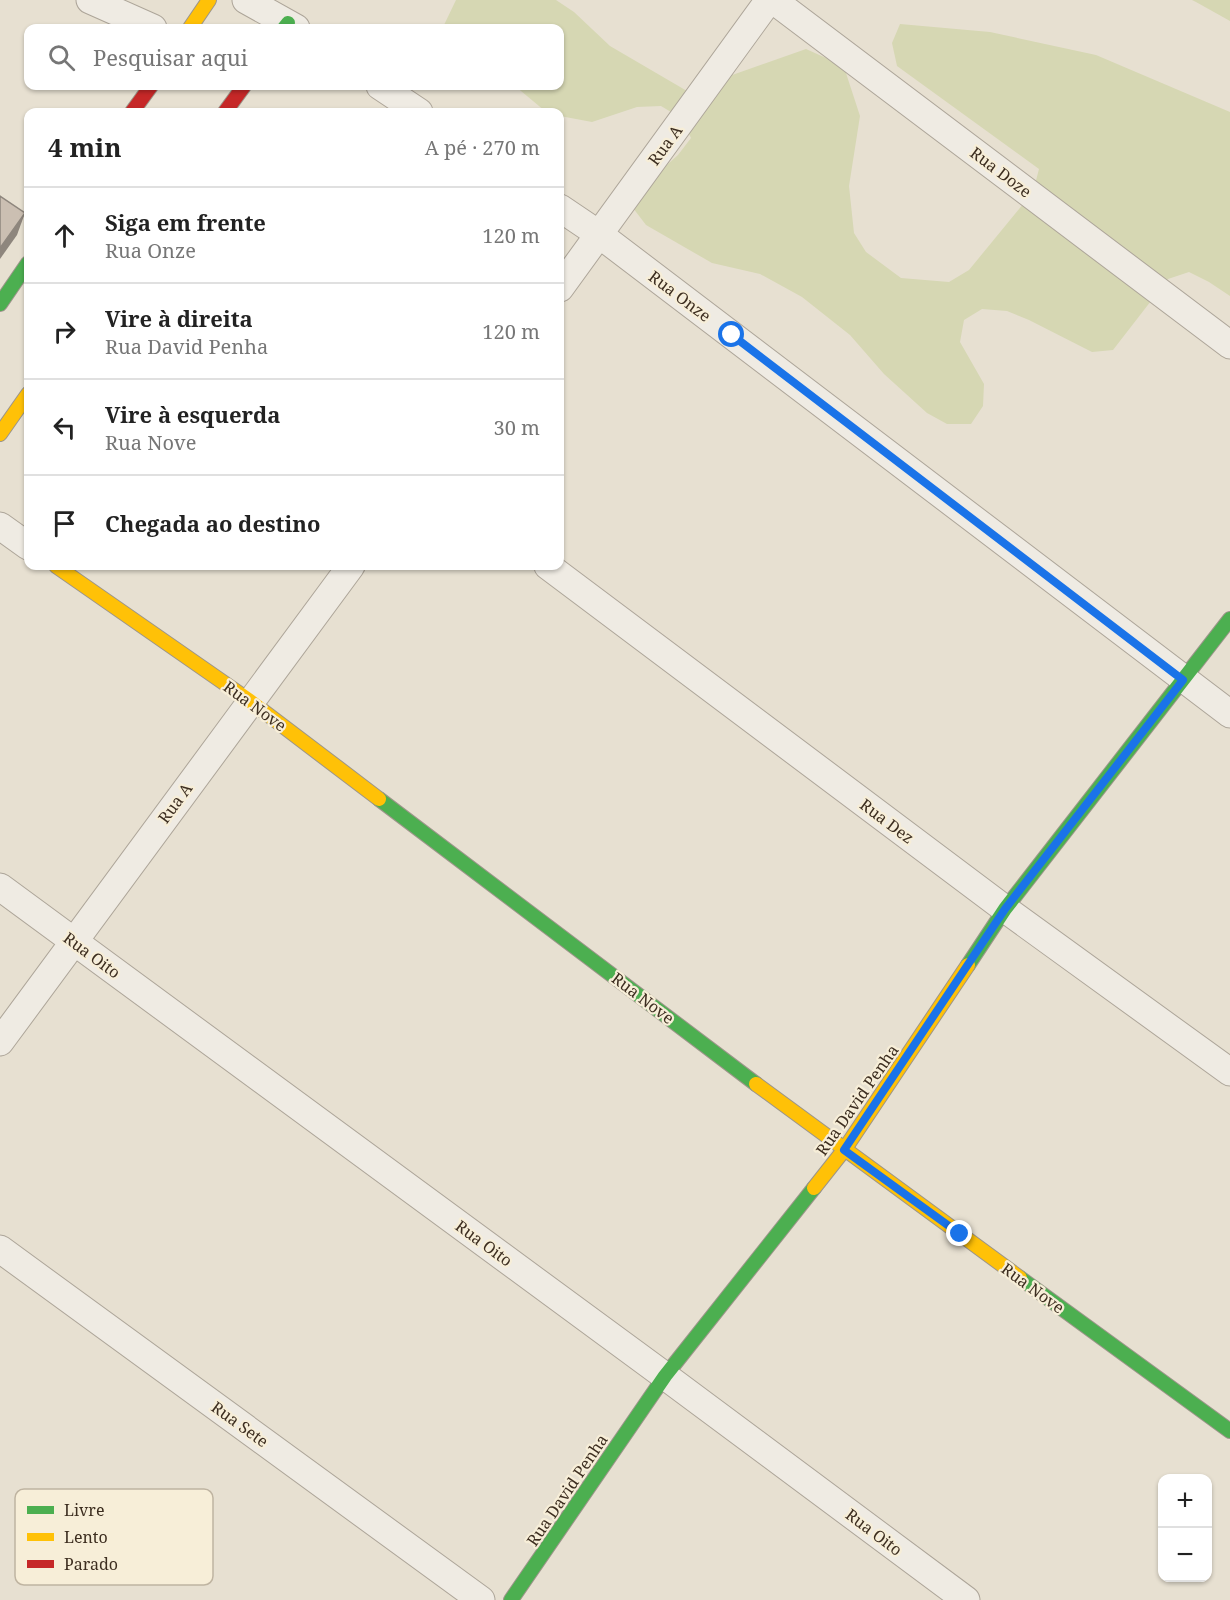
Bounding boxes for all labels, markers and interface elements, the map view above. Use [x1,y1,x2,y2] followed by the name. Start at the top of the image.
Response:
[24,24,564,90] search box
[45,41,78,74] icon: search
[93,42,248,72] text: Pesquisar aqui
[643,120,688,170] street label: Rua A
[48,129,122,165] text: 4 min
[425,134,540,161] text: A pé · 270 m
[966,142,1036,202] street label: Rua Doze
[105,207,266,237] text: Siga em frente
[48,219,81,252] icon: ahead
[482,222,540,249] text: 120 m
[105,237,196,264] text: Rua Onze
[644,265,716,327] street label: Rua Onze
[105,303,253,333] text: Vire à direita
[48,315,81,348] icon: right
[482,318,540,345] text: 120 m
[718,321,744,347] route start
[105,333,268,360] text: Rua David Penha
[105,399,281,429] text: Vire à esquerda
[48,411,81,444] icon: left
[494,414,540,441] text: 30 m
[105,429,196,456] text: Rua Nove
[48,507,81,540] icon: arrive
[105,508,320,538] text: Chegada ao destino
[219,676,291,736] street label: Rua Nove
[153,778,198,828] street label: Rua A
[856,793,918,849] street label: Rua Dez
[59,927,125,983] street label: Rua Oito
[607,967,679,1029] street label: Rua Nove
[811,1040,903,1160] street label: Rua David Penha
[451,1215,517,1271] street label: Rua Oito
[946,1220,972,1246] route end
[997,1258,1069,1318] street label: Rua Nove
[207,1396,273,1452] street label: Rua Sete
[521,1430,613,1550] street label: Rua David Penha
[1158,1474,1212,1582] map controls
[1158,1474,1212,1528] button: +
[15,1489,213,1585] legend
[64,1499,104,1521] text: Livre
[841,1503,907,1561] street label: Rua Oito
[64,1526,108,1548] text: Lento
[1158,1528,1212,1582] button: −
[64,1553,118,1575] text: Parado

